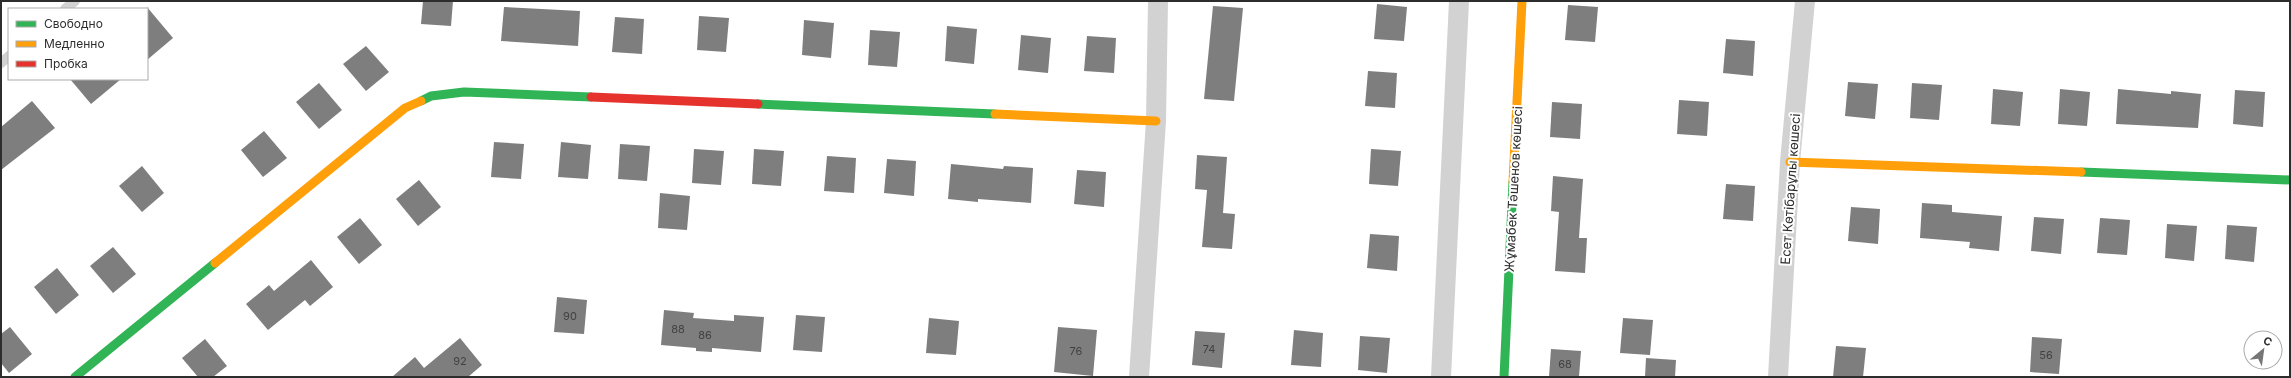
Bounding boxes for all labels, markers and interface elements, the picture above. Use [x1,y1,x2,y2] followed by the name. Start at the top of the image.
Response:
[8,8,148,80] legend
[44,16,103,31] text: Свободно
[44,36,105,51] text: Медленно
[44,56,88,71] text: Пробка
[1501,106,1525,272] street label: Жұмабек Тәшенов көшесі
[1777,113,1803,265] street label: Есет Көтібарұлы көшесі
[563,309,577,323] house number: 90
[671,322,685,336] house number: 88
[698,328,712,342] house number: 86
[2243,330,2283,370] north arrow
[2261,333,2275,349] text: С
[1203,342,1215,356] house number: 74
[1070,344,1083,358] house number: 76
[2039,348,2053,362] house number: 56
[453,354,467,368] house number: 92
[1558,357,1572,371] house number: 68

